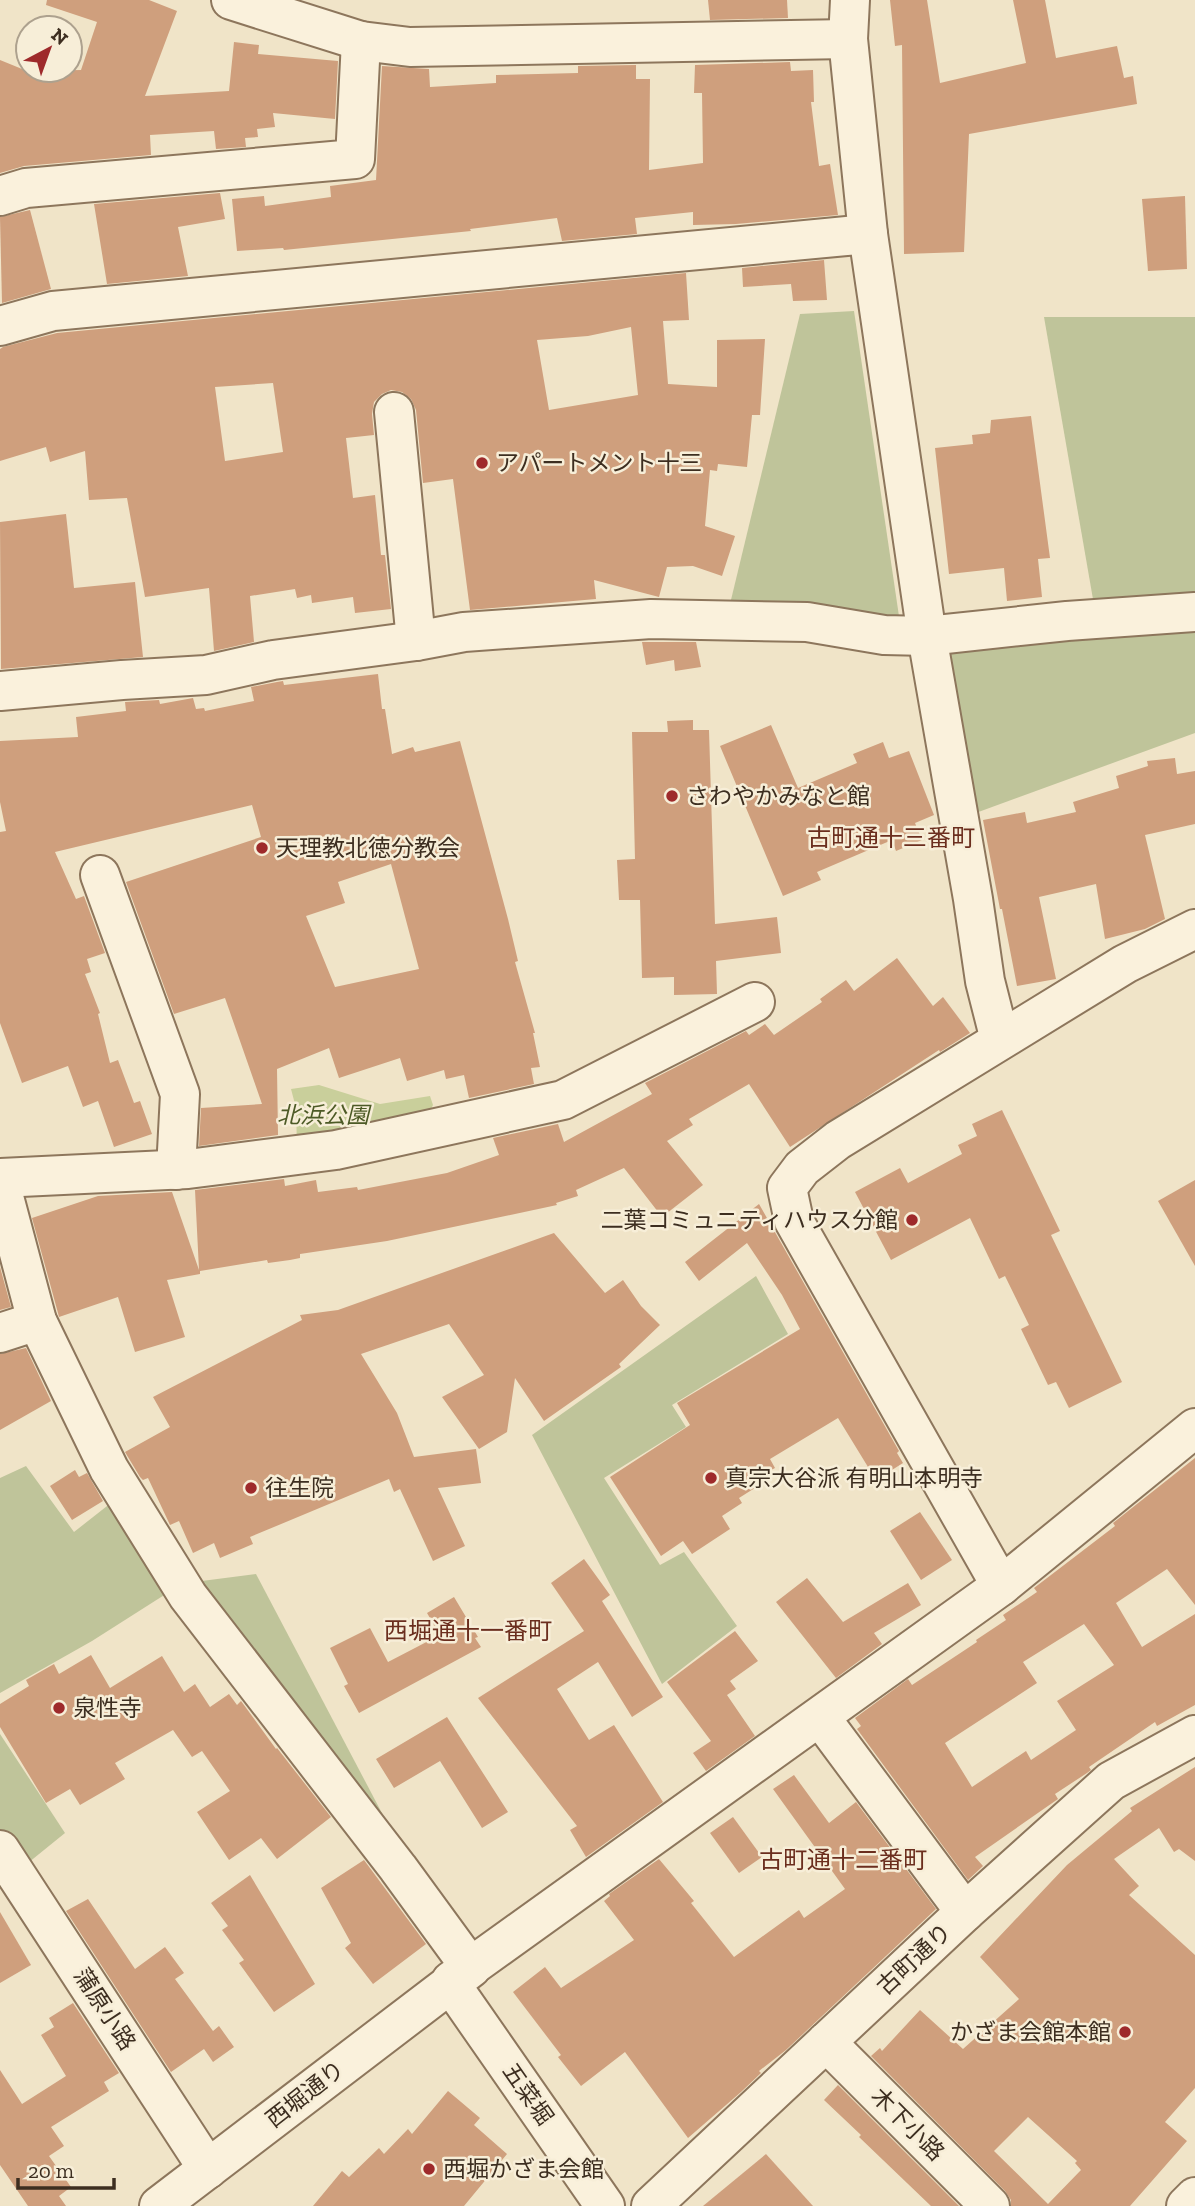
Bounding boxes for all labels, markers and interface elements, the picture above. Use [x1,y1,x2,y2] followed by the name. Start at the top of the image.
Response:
[14,14,84,84] north arrow
[47,23,73,50] text: N
[496,449,703,477] place label: アパートメント十三
[474,455,490,471] marker: アパートメント十三
[686,782,870,810] place label: さわやかみなと館
[664,788,680,804] marker: さわやかみなと館
[807,823,975,852] district label: 古町通十三番町
[276,834,460,862] place label: 天理教北徳分教会
[254,840,270,856] marker: 天理教北徳分教会
[277,1101,372,1129] park label: 北浜公園
[600,1206,898,1234] place label: 二葉コミュニティハウス分館
[904,1212,920,1228] marker: 二葉コミュニティハウス分館
[725,1464,983,1492] place label: 真宗大谷派 有明山本明寺
[703,1470,719,1486] marker: 真宗大谷派 有明山本明寺
[265,1474,334,1502] place label: 往生院
[243,1480,259,1496] marker: 往生院
[384,1616,552,1645] district label: 西堀通十一番町
[73,1694,142,1722] place label: 泉性寺
[51,1700,67,1716] marker: 泉性寺
[759,1845,927,1874] district label: 古町通十二番町
[871,1917,957,2001] street label: 古町通り
[68,1963,142,2055] street label: 蒲原小路
[950,2018,1111,2046] place label: かざま会館本館
[1117,2024,1133,2040] marker: かざま会館本館
[260,2055,350,2133] street label: 西堀通り
[497,2058,559,2130] street label: 五菜堀
[866,2082,950,2166] street label: 木下小路
[18,2146,114,2190] scale bar
[443,2155,604,2183] place label: 西堀かざま会館
[28,2158,74,2183] text: 20 m
[421,2161,437,2177] marker: 西堀かざま会館

